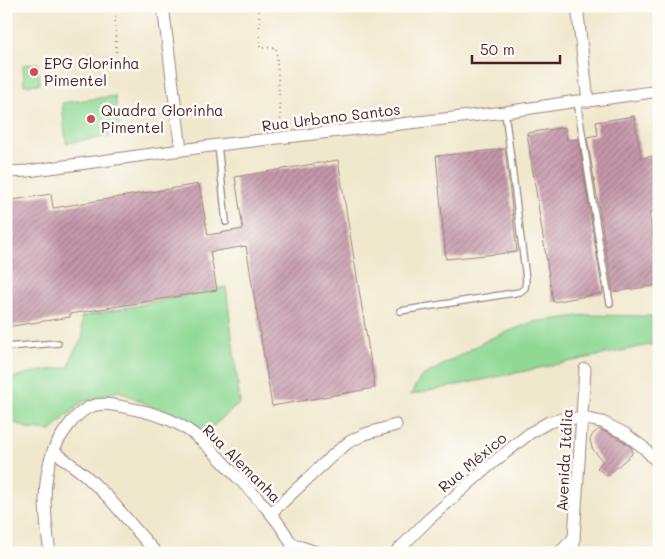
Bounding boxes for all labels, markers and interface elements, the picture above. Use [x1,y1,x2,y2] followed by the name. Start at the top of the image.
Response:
[472,32,560,64] scale bar
[480,39,515,59] text: 50 m
[44,53,140,90] place label: EPG Glorinha Pimentel
[28,66,40,78] marker: EPG Glorinha Pimentel
[261,99,401,135] street label: Rua Urbano Santos
[101,100,223,137] place label: Quadra Glorinha Pimentel
[85,113,97,125] marker: Quadra Glorinha Pimentel
[551,408,577,512] street label: Avenida Itália
[199,420,285,506] street label: Rua Alemanha
[434,428,510,496] street label: Rua México

